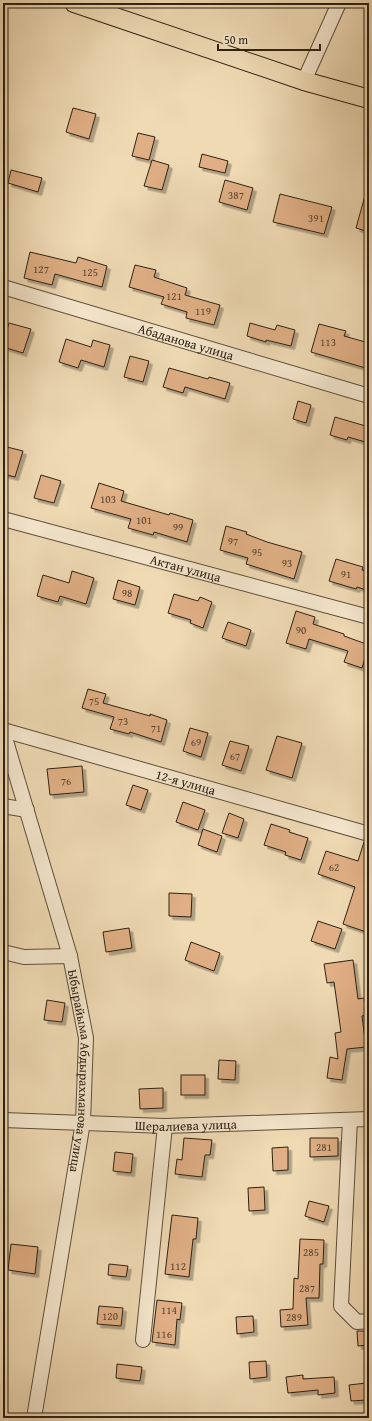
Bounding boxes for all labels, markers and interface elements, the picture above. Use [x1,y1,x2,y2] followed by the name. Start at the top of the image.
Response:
[218,26,320,52] scale bar
[224,31,248,48] text: 50 m
[228,187,244,203] house number: 387
[308,210,324,226] house number: 391
[33,261,49,277] house number: 127
[82,264,98,280] house number: 125
[166,288,182,304] house number: 121
[195,303,211,319] house number: 119
[136,318,237,365] street label: Абаданова улица
[320,334,336,350] house number: 113
[100,491,116,507] house number: 103
[136,512,152,528] house number: 101
[173,519,183,535] house number: 99
[228,533,238,549] house number: 97
[252,544,262,560] house number: 95
[148,549,224,587] street label: Актан улица
[282,555,292,571] house number: 93
[341,566,351,582] house number: 91
[122,585,132,601] house number: 98
[296,622,306,638] house number: 90
[89,693,99,709] house number: 75
[118,713,128,729] house number: 73
[151,720,161,736] house number: 71
[191,734,201,750] house number: 69
[230,748,240,764] house number: 67
[154,764,219,800] street label: 12-я улица
[61,773,71,789] house number: 76
[329,859,339,875] house number: 62
[63,968,96,1175] street label: Ыбырайыма Абдырахманова улица
[135,1114,238,1136] street label: Шералиева улица
[316,1139,332,1155] house number: 281
[303,1244,319,1260] house number: 285
[170,1258,186,1274] house number: 112
[299,1280,315,1296] house number: 287
[161,1302,177,1318] house number: 114
[102,1308,118,1324] house number: 120
[286,1309,302,1325] house number: 289
[156,1326,172,1342] house number: 116

